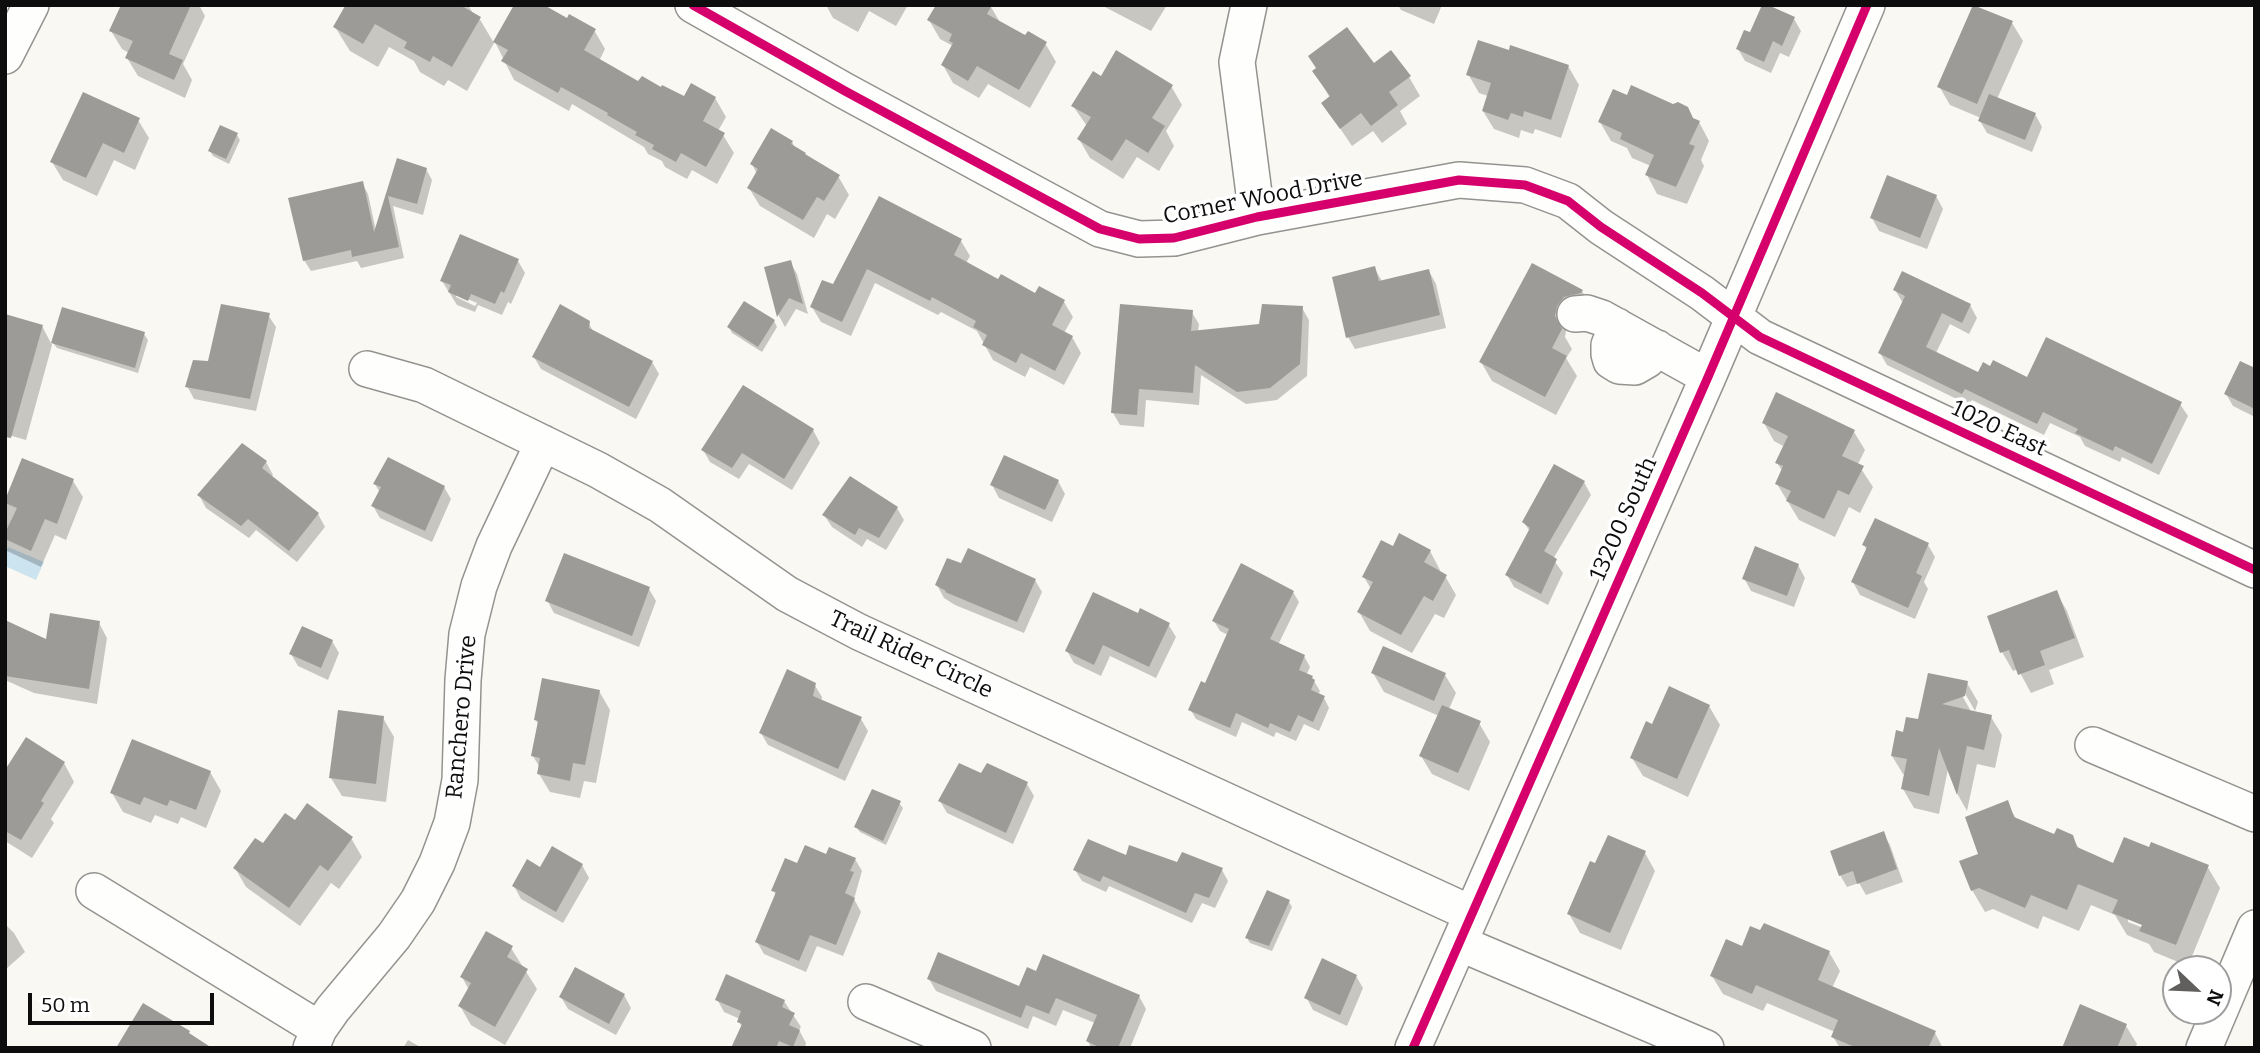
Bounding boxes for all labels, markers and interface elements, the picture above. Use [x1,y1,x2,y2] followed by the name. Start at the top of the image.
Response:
[1161,165,1365,231] street label: Corner Wood Drive
[1947,395,2051,463] street label: 1020 East
[1584,453,1664,585] street label: 13200 South
[825,605,997,705] street label: Trail Rider Circle
[441,634,483,800] street label: Ranchero Drive
[2162,955,2232,1025] north arrow
[32,979,217,1023] scale bar
[2202,986,2228,1009] text: N
[41,992,90,1018] text: 50 m

